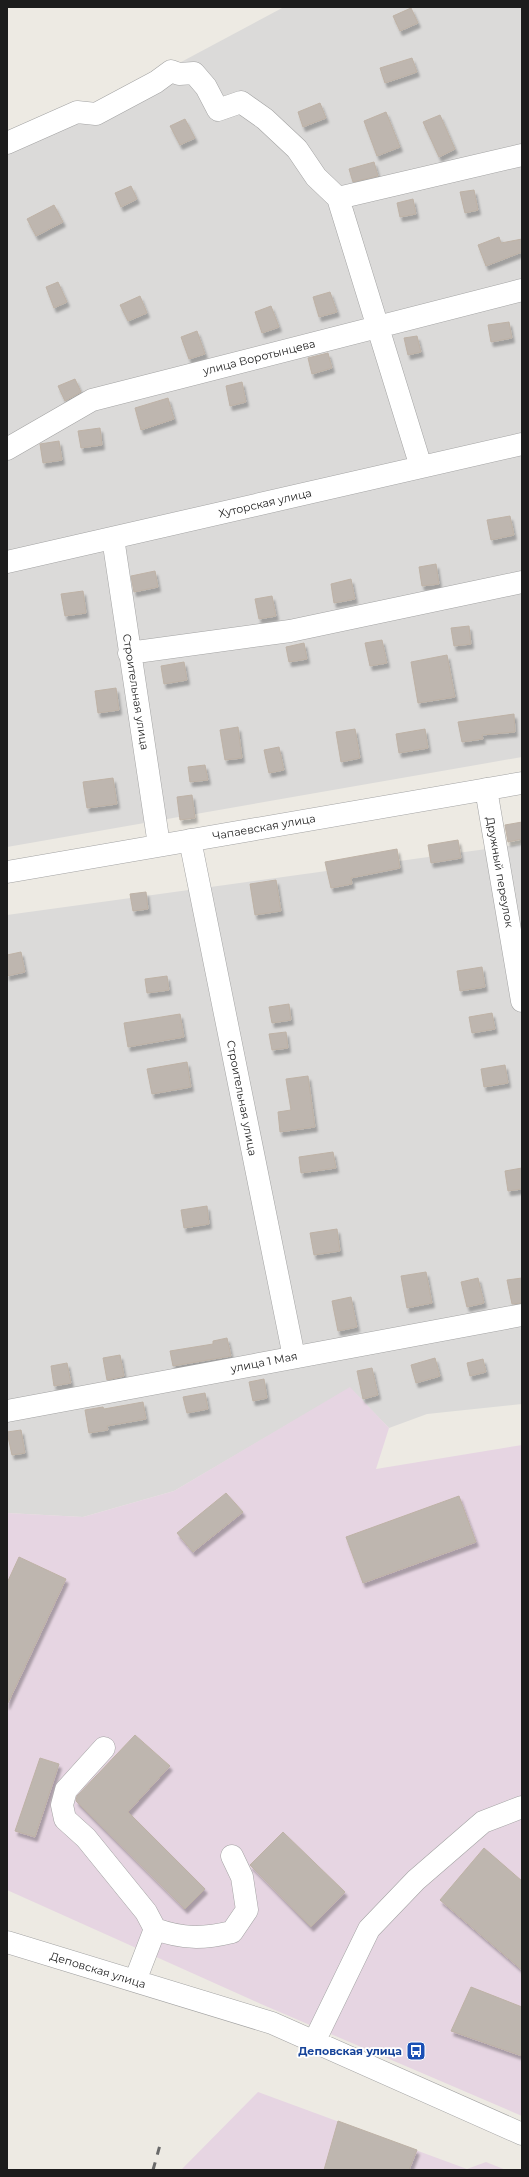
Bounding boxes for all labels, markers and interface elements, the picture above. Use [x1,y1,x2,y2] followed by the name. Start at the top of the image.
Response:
[200,336,317,378] street label: улица Воротынцева
[217,485,313,521] street label: Хуторская улица
[120,633,152,751] street label: Строительная улица
[211,811,317,843] street label: Чапаевская улица
[483,815,517,929] street label: Дружный переулок
[224,1039,260,1157] street label: Строительная улица
[228,1349,299,1376] street label: улица 1 Мая
[48,1949,148,1991] street label: Деповская улица
[405,2040,427,2062] bus stop icon: Деповская улица
[298,2044,402,2058] place label: Деповская улица

